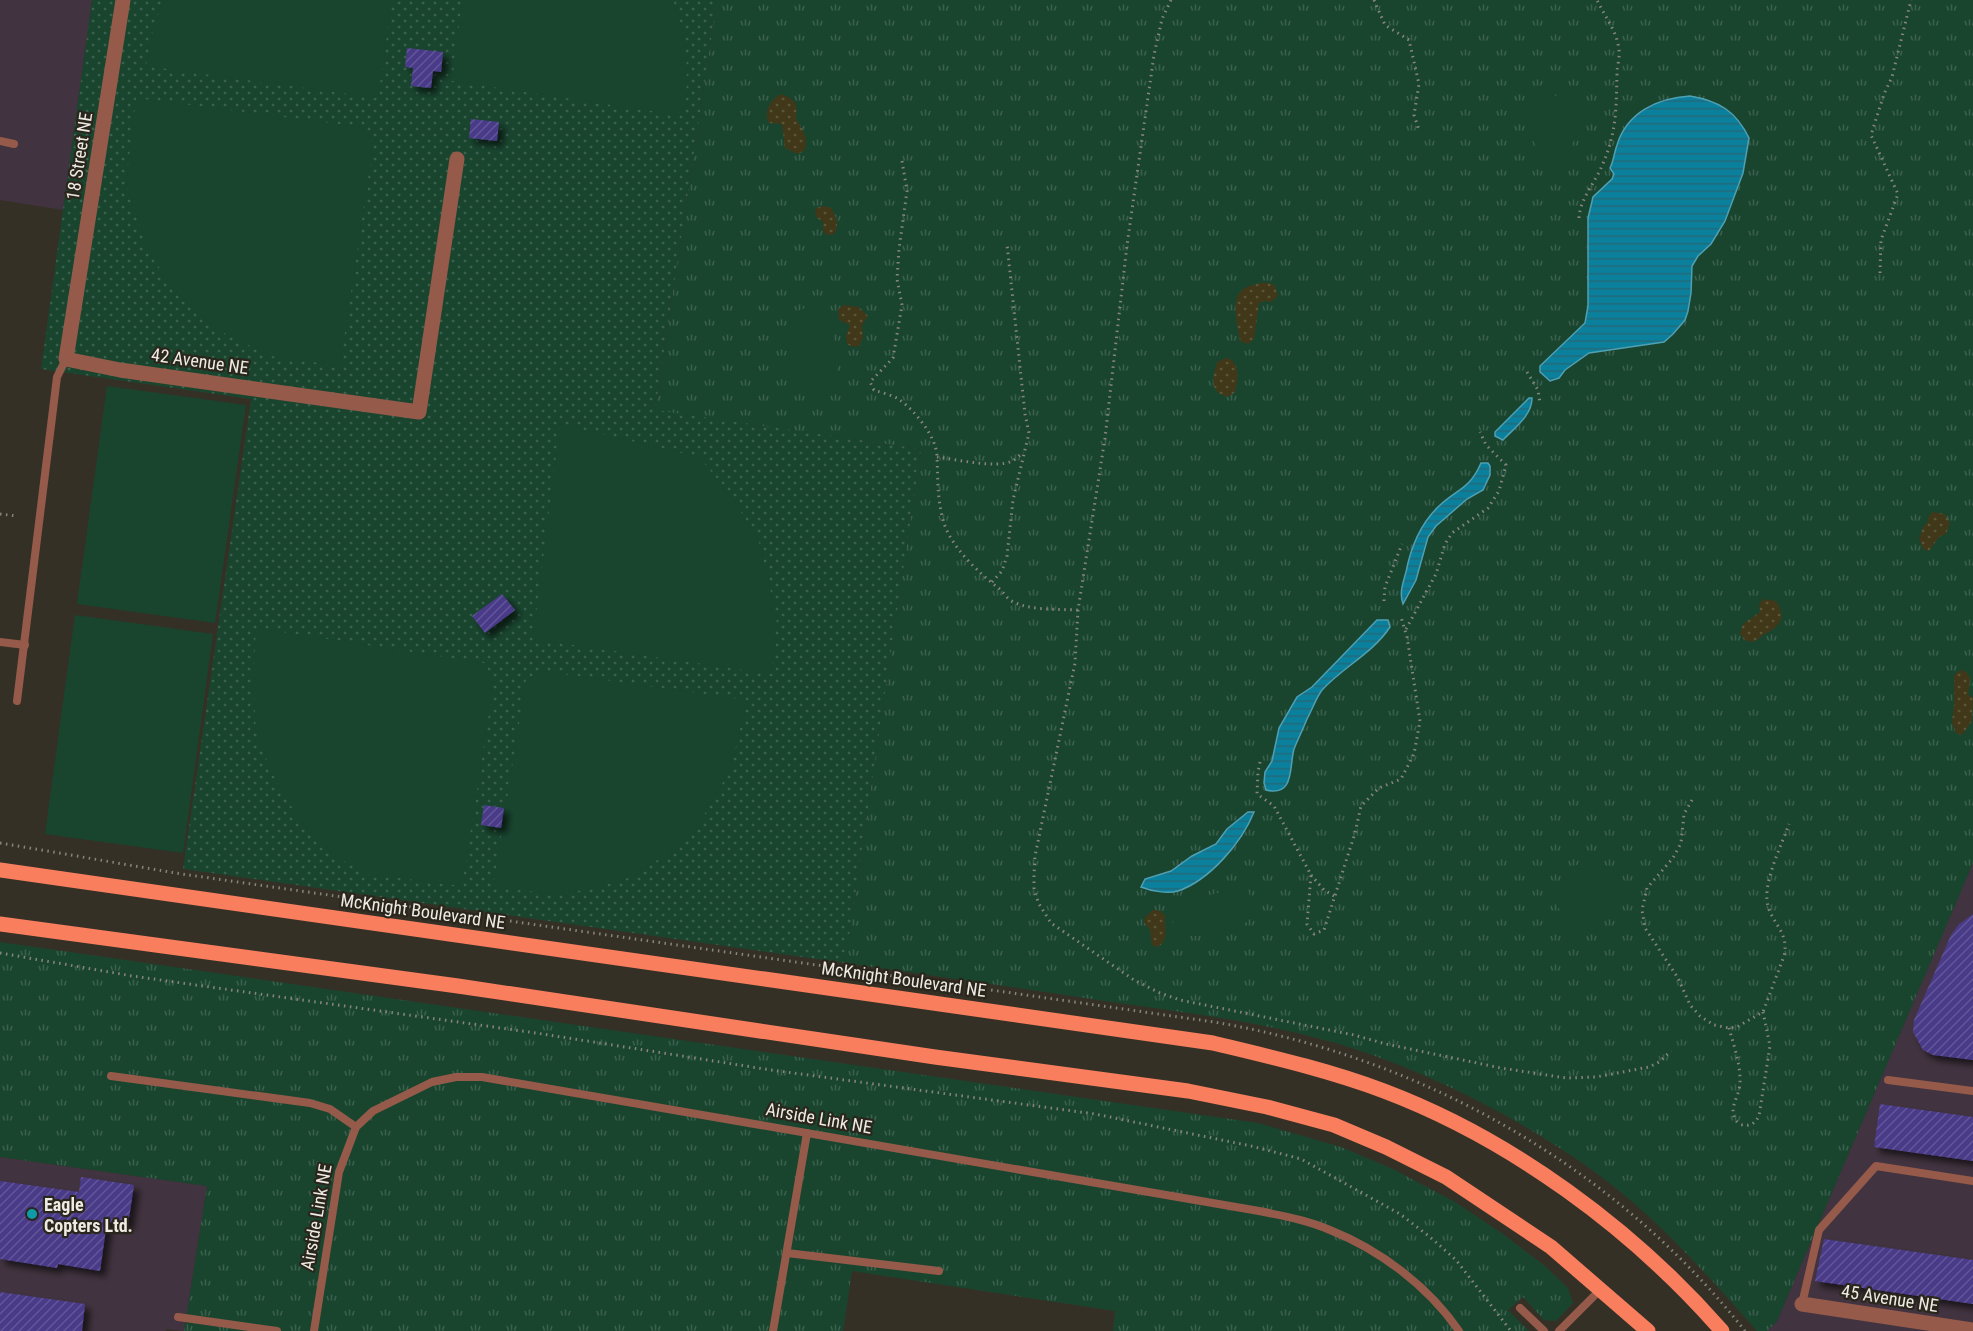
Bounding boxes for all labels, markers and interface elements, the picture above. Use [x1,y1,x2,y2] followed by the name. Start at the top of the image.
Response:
[62,111,96,201] street label: 18 Street NE
[150,344,250,378] street label: 42 Avenue NE
[339,889,507,933] street label: McKnight Boulevard NE
[820,957,988,1001] street label: McKnight Boulevard NE
[764,1098,874,1138] street label: Airside Link NE
[296,1162,336,1272] street label: Airside Link NE
[44,1194,133,1236] place label: Eagle Copters Ltd.
[25,1207,39,1221] marker: Eagle Copters Ltd.
[1840,1280,1940,1316] street label: 45 Avenue NE

